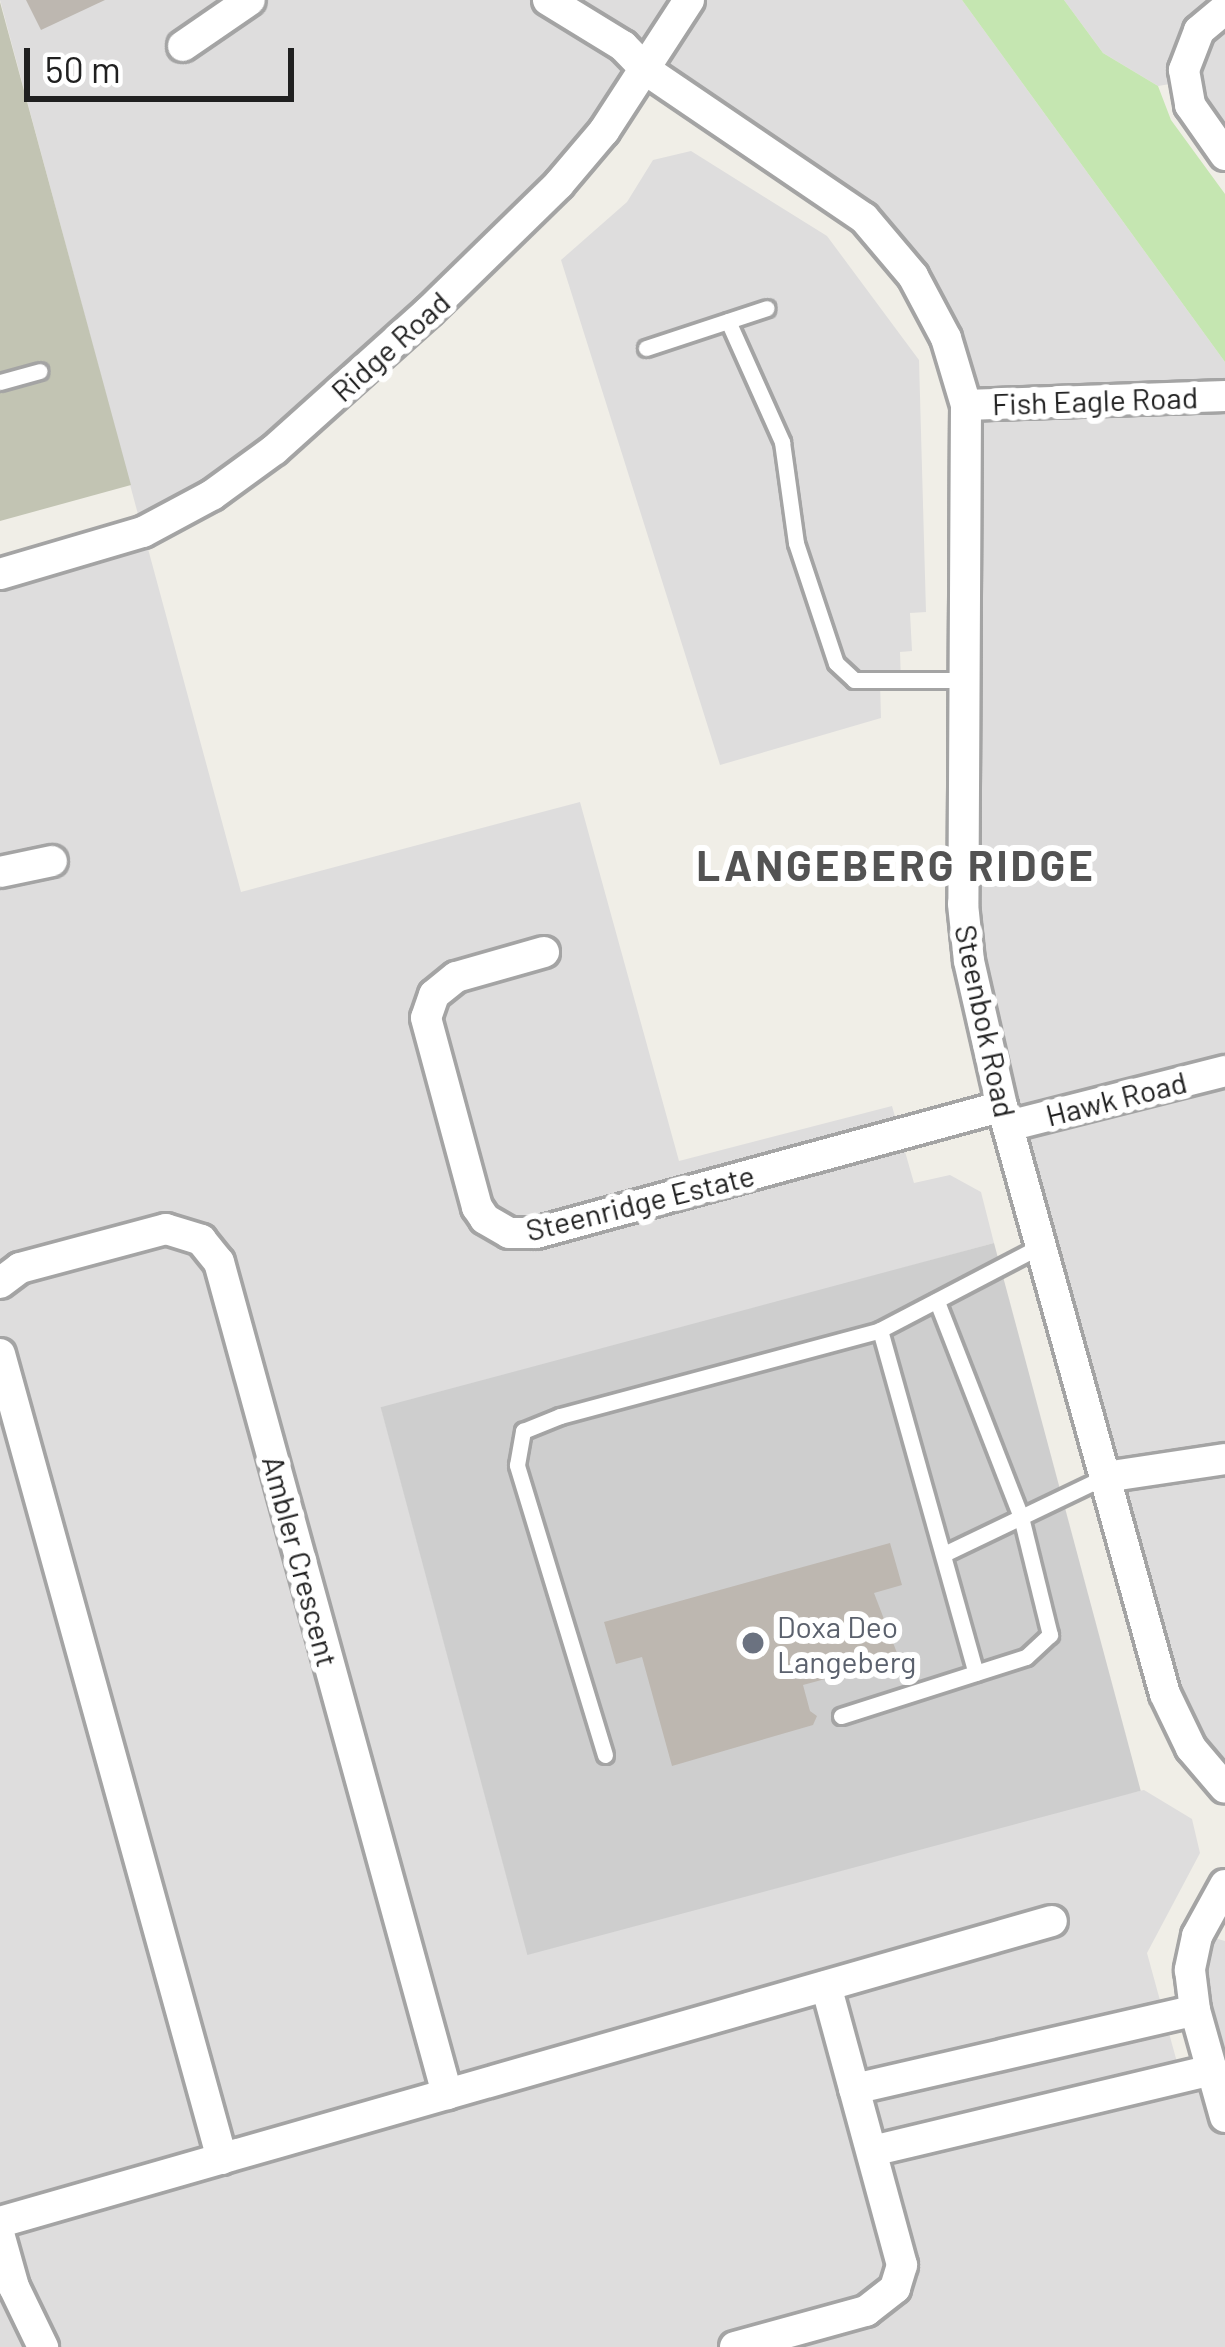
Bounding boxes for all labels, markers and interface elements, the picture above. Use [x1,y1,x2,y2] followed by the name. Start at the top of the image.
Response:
[30,24,300,98] scale bar
[45,47,121,90] text: 50 m
[323,284,457,408] street label: Ridge Road
[991,378,1199,422] street label: Fish Eagle Road
[696,839,1096,889] district label: LANGEBERG RIDGE
[948,921,1024,1121] street label: Steenbok Road
[1042,1063,1190,1133] street label: Hawk Road
[522,1156,758,1248] street label: Steenridge Estate
[256,1452,346,1670] street label: Ambler Crescent
[777,1608,916,1678] place label: Doxa Deo Langeberg
[740,1630,766,1656] marker: Doxa Deo Langeberg

